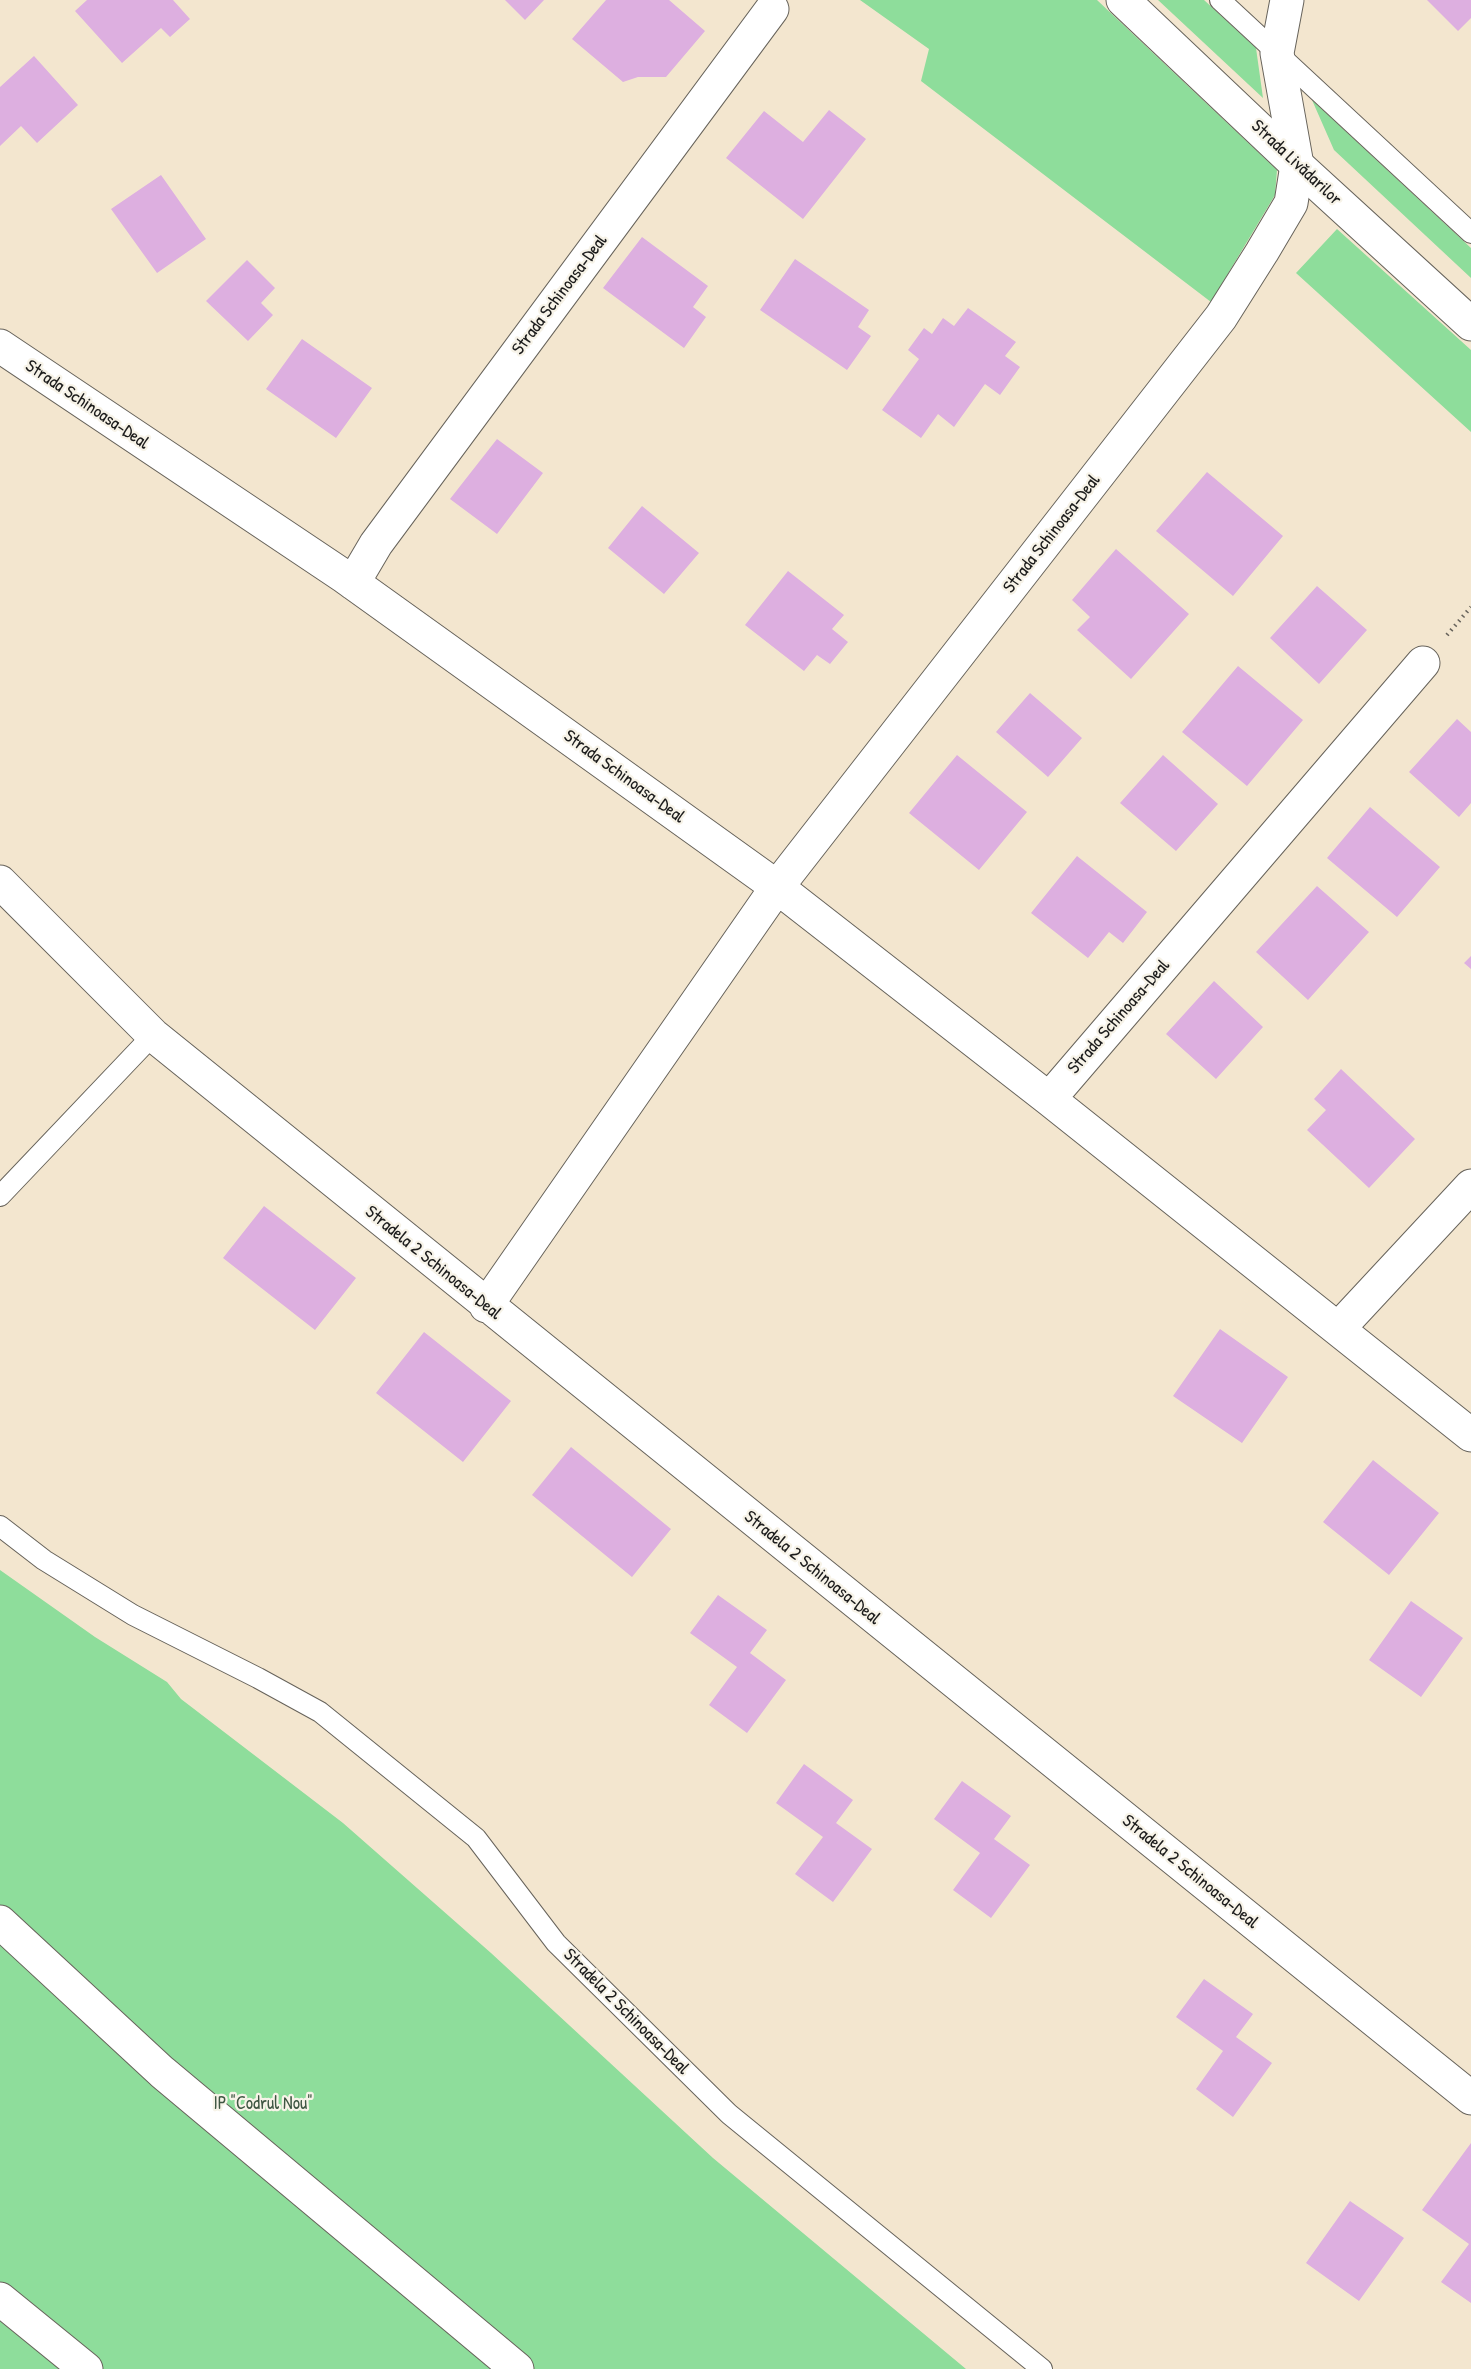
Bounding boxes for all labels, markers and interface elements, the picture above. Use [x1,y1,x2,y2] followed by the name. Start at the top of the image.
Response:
[1246,116,1346,210] street label: Strada Livădarilor
[508,231,612,359] street label: Strada Schinoasa-Deal
[21,356,153,454] street label: Strada Schinoasa-Deal
[999,470,1105,598] street label: Strada Schinoasa-Deal
[559,726,689,828] street label: Strada Schinoasa-Deal
[1063,955,1175,1079] street label: Strada Schinoasa-Deal
[360,1201,506,1325] street label: Stradela 2 Schinoasa-Deal
[739,1506,885,1630] street label: Stradela 2 Schinoasa-Deal
[1117,1810,1263,1934] street label: Stradela 2 Schinoasa-Deal
[559,1945,693,2079] street label: Stradela 2 Schinoasa-Deal
[213,2093,313,2115] park label: IP "Codrul Nou"

